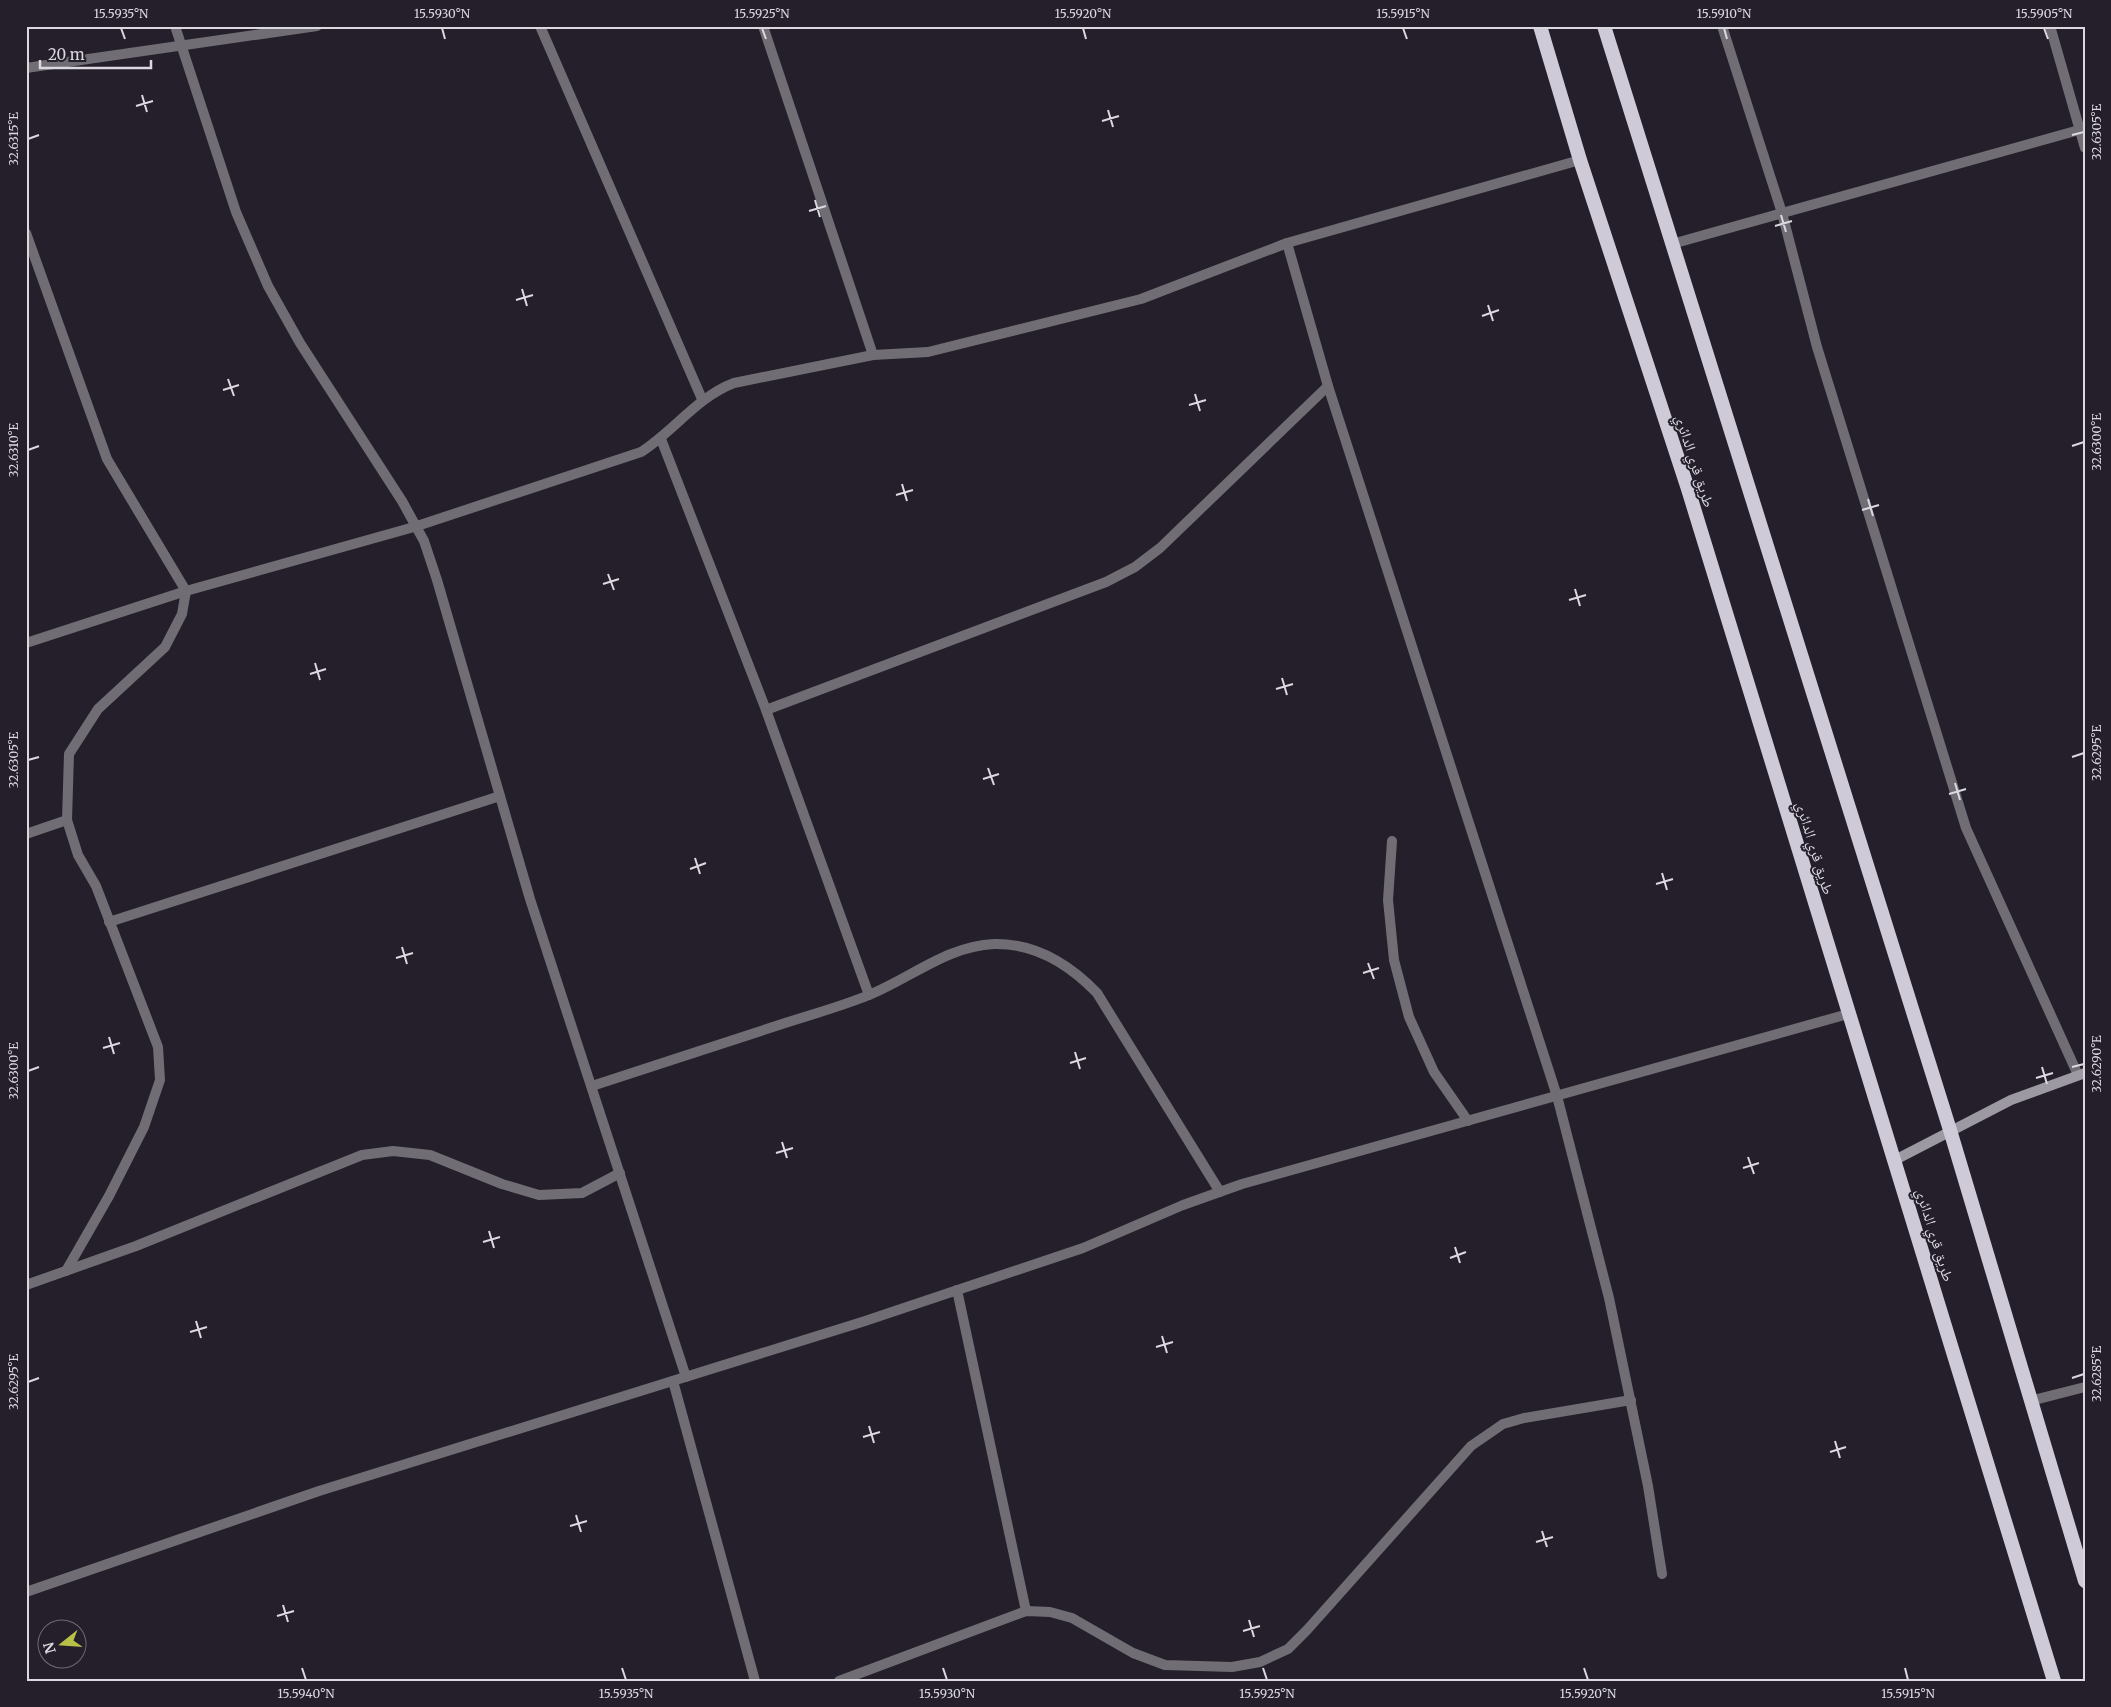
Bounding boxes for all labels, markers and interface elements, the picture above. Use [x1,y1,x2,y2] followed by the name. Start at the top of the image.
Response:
[94,6,149,21] text: 15.5935°N
[414,6,471,21] text: 15.5930°N
[734,6,790,21] text: 15.5925°N
[1055,6,1112,21] text: 15.5920°N
[1376,6,1431,21] text: 15.5915°N
[1697,6,1752,21] text: 15.5910°N
[2016,6,2073,21] text: 15.5905°N
[40,38,151,70] scale bar
[48,45,85,64] text: 20 m
[2089,103,2104,160] text: 32.6305°E
[6,112,21,166] text: 32.6315°E
[1668,412,1719,511] street label: طريق قري الدائري
[2089,413,2104,471] text: 32.6300°E
[6,422,21,477] text: 32.6310°E
[2089,725,2104,781] text: 32.6295°E
[6,731,21,788] text: 32.6305°E
[1789,799,1838,898] street label: طريق قري الدائري
[2089,1035,2104,1093] text: 32.6290°E
[6,1042,21,1100] text: 32.6300°E
[1909,1186,1958,1285] street label: طريق قري الدائري
[2089,1346,2104,1402] text: 32.6285°E
[6,1354,21,1410] text: 32.6295°E
[38,1620,88,1670] north arrow
[39,1640,60,1656] text: N
[278,1686,335,1701] text: 15.5940°N
[599,1686,654,1701] text: 15.5935°N
[919,1686,976,1701] text: 15.5930°N
[1239,1686,1295,1701] text: 15.5925°N
[1560,1686,1617,1701] text: 15.5920°N
[1881,1686,1936,1701] text: 15.5915°N

